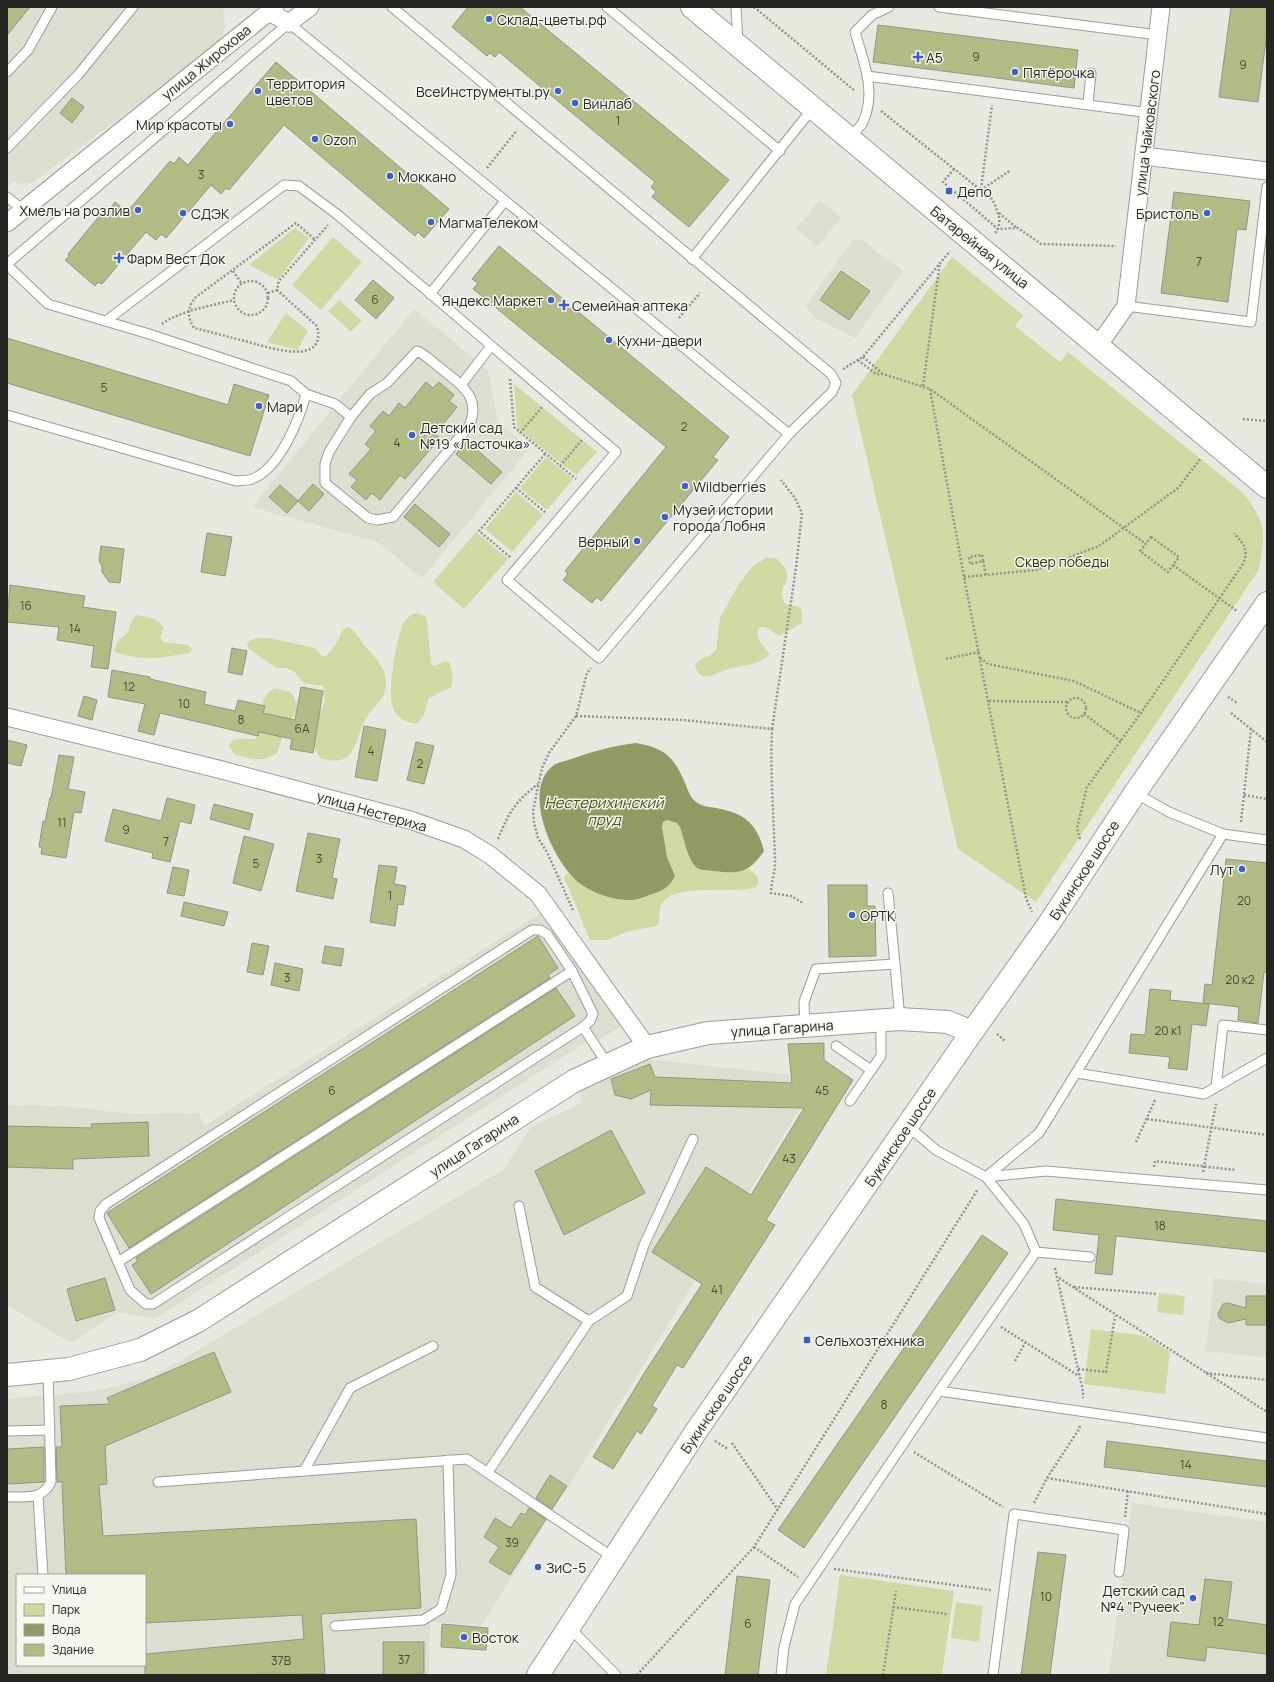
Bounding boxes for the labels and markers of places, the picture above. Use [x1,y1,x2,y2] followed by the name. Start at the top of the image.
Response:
[497,10,607,29] place label: Склад-цветы.рф
[484,14,494,24] marker: Склад-цветы.рф
[926,48,943,67] place label: А5
[913,52,923,62] marker: А5
[1023,63,1095,82] place label: Пятёрочка
[1010,67,1020,77] marker: Пятёрочка
[266,74,345,109] place label: Территория цветов
[416,82,551,101] place label: ВсеИнструменты.ру
[253,86,263,96] marker: Территория цветов
[553,86,563,96] marker: ВсеИнструменты.ру
[583,94,632,113] place label: Винлаб
[570,98,580,108] marker: Винлаб
[136,115,222,134] place label: Мир красоты
[225,119,235,129] marker: Мир красоты
[323,130,357,149] place label: Ozon
[310,134,320,144] marker: Ozon
[398,167,456,186] place label: Моккано
[385,171,395,181] marker: Моккано
[957,182,992,201] place label: Депо
[944,186,954,196] marker: Депо
[19,201,130,220] place label: Хмель на розлив
[191,204,230,223] place label: СДЭК
[1136,204,1199,223] place label: Бристоль
[133,205,143,215] marker: Хмель на розлив
[178,208,188,218] marker: СДЭК
[1202,208,1212,218] marker: Бристоль
[439,213,538,232] place label: МагмаТелеком
[426,217,436,227] marker: МагмаТелеком
[127,249,226,268] place label: Фарм Вест Док
[114,253,124,263] marker: Фарм Вест Док
[442,291,543,310] place label: Яндекс.Маркет
[546,295,556,305] marker: Яндекс.Маркет
[572,296,688,315] place label: Семейная аптека
[559,300,569,310] marker: Семейная аптека
[617,331,702,350] place label: Кухни-двери
[604,335,614,345] marker: Кухни-двери
[267,397,303,416] place label: Мари
[254,401,264,411] marker: Мари
[420,418,530,453] place label: Детский сад №19 «Ласточка»
[407,430,417,440] marker: Детский сад №19 «Ласточка»
[693,477,766,496] place label: Wildberries
[680,481,690,491] marker: Wildberries
[673,500,773,535] place label: Музей истории города Лобня
[660,512,670,522] marker: Музей истории города Лобня
[578,532,629,551] place label: Верный
[632,536,642,546] marker: Верный
[1210,860,1234,879] place label: Лут
[1237,864,1247,874] marker: Лут
[860,906,896,925] place label: ОРТК
[847,910,857,920] marker: ОРТК
[815,1331,924,1350] place label: Сельхозтехника
[802,1335,812,1345] marker: Сельхозтехника
[546,1558,586,1577] place label: ЗиС-5
[533,1562,543,1572] marker: ЗиС-5
[1101,1581,1185,1616] place label: Детский сад №4 "Ручеек"
[1188,1593,1198,1603] marker: Детский сад №4 "Ручеек"
[472,1628,520,1647] place label: Восток
[459,1632,469,1642] marker: Восток

